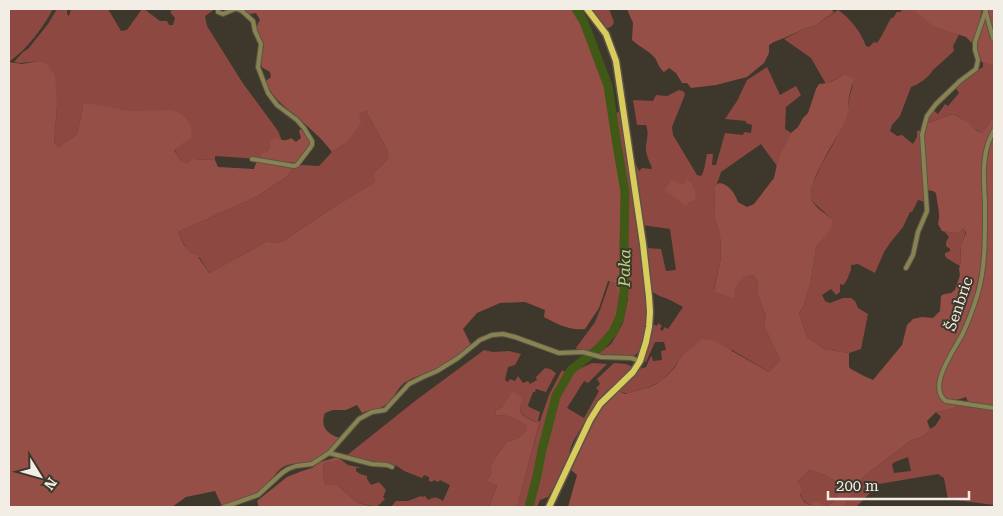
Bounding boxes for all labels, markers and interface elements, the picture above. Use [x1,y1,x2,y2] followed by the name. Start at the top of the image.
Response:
[615,249,634,288] water label: Paka
[941,274,977,334] street label: Šenbric
[15,451,65,501] north arrow
[828,468,969,500] scale bar
[41,475,60,493] text: N
[836,477,879,495] text: 200 m

